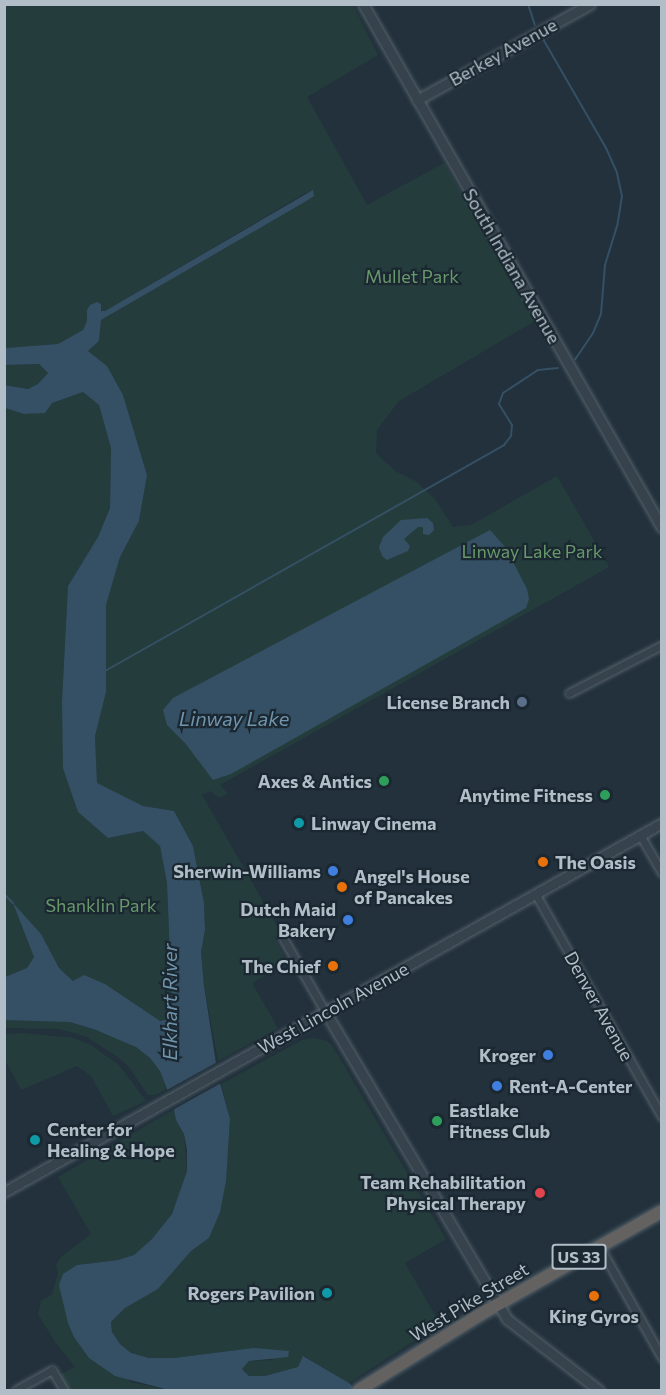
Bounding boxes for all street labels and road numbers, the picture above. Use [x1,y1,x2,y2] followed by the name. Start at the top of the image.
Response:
[445,14,561,90] street label: Berkey Avenue
[459,185,565,347] street label: South Indiana Avenue
[560,947,638,1065] street label: Denver Avenue
[254,958,412,1058] street label: West Lincoln Avenue
[550,1244,608,1270] road number: US 33
[406,1258,532,1346] street label: West Pike Street

